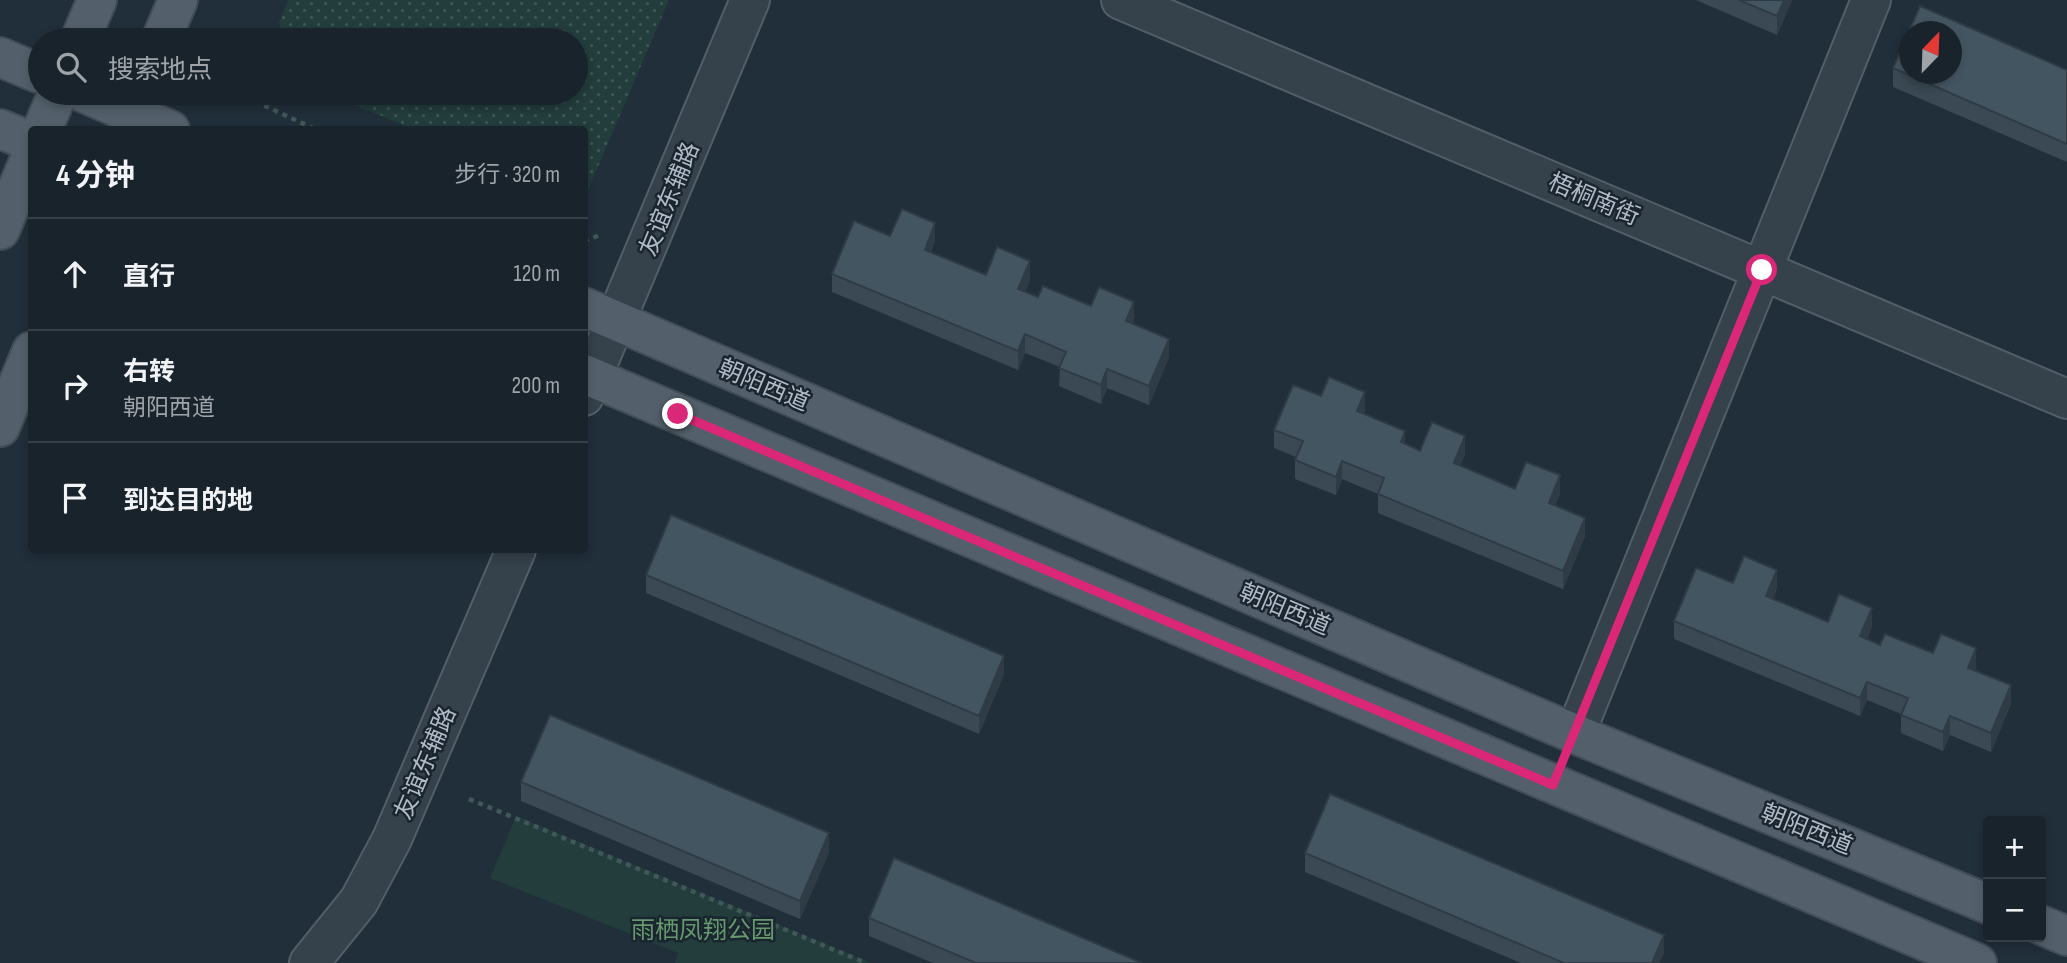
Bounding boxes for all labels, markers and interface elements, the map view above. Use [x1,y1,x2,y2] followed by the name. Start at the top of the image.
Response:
[1899,21,1962,84] north arrow
[28,28,588,105] search box
[52,48,90,86] icon: search
[108,55,212,86] text: 搜索地点
[634,138,705,260] street label: 友谊东辅路
[56,158,135,194] text: 4 分钟
[454,161,560,189] text: 步行 · 320 m
[1544,167,1644,232] street label: 梧桐南街
[1746,254,1777,285] route start
[56,255,94,293] icon: ahead
[514,260,560,288] text: 120 m
[123,262,175,293] text: 直行
[714,353,814,418] street label: 朝阳西道
[123,357,175,388] text: 右转
[56,367,94,405] icon: right
[512,372,560,400] text: 200 m
[123,394,215,422] text: 朝阳西道
[662,398,693,429] route end
[56,479,94,517] icon: arrive
[123,486,253,517] text: 到达目的地
[1235,577,1335,642] street label: 朝阳西道
[389,702,462,824] street label: 友谊东辅路
[1757,798,1857,861] street label: 朝阳西道
[1983,816,2046,942] map controls
[1983,816,2046,879] button: +
[1983,879,2046,942] button: −
[631,916,775,945] park label: 雨栖凤翔公园

